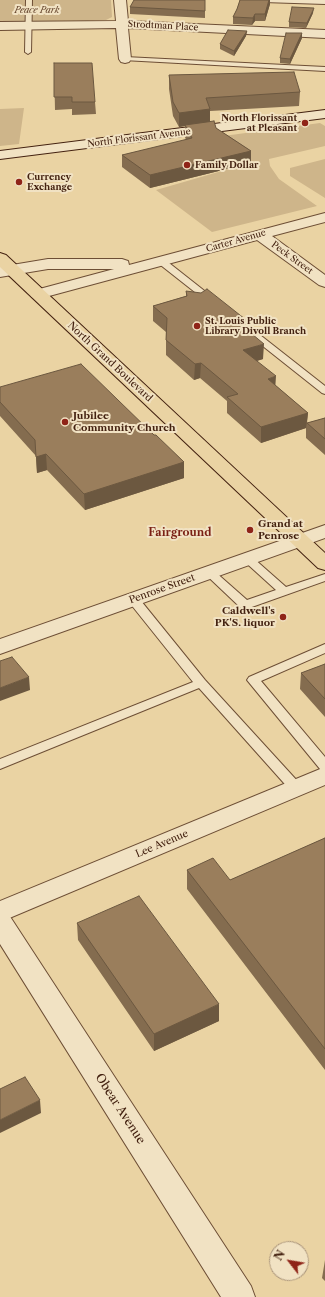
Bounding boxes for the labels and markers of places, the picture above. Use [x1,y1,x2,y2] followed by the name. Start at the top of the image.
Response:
[221,113,297,134] place label: North Florissant at Pleasant
[300,118,310,128] marker: North Florissant at Pleasant
[182,160,192,170] marker: Family Dollar
[195,160,259,170] place label: Family Dollar
[27,172,72,193] place label: Currency Exchange
[14,177,24,187] marker: Currency Exchange
[205,316,306,337] place label: St. Louis Public Library Divoll Branch
[192,321,202,331] marker: St. Louis Public Library Divoll Branch
[73,410,176,434] place label: Jubilee Community Church
[60,417,70,427] marker: Jubilee Community Church
[258,518,303,542] place label: Grand at Penrose
[245,525,255,535] marker: Grand at Penrose
[215,605,275,628] place label: Caldwell's PK'S. liquor
[278,612,288,622] marker: Caldwell's PK'S. liquor

